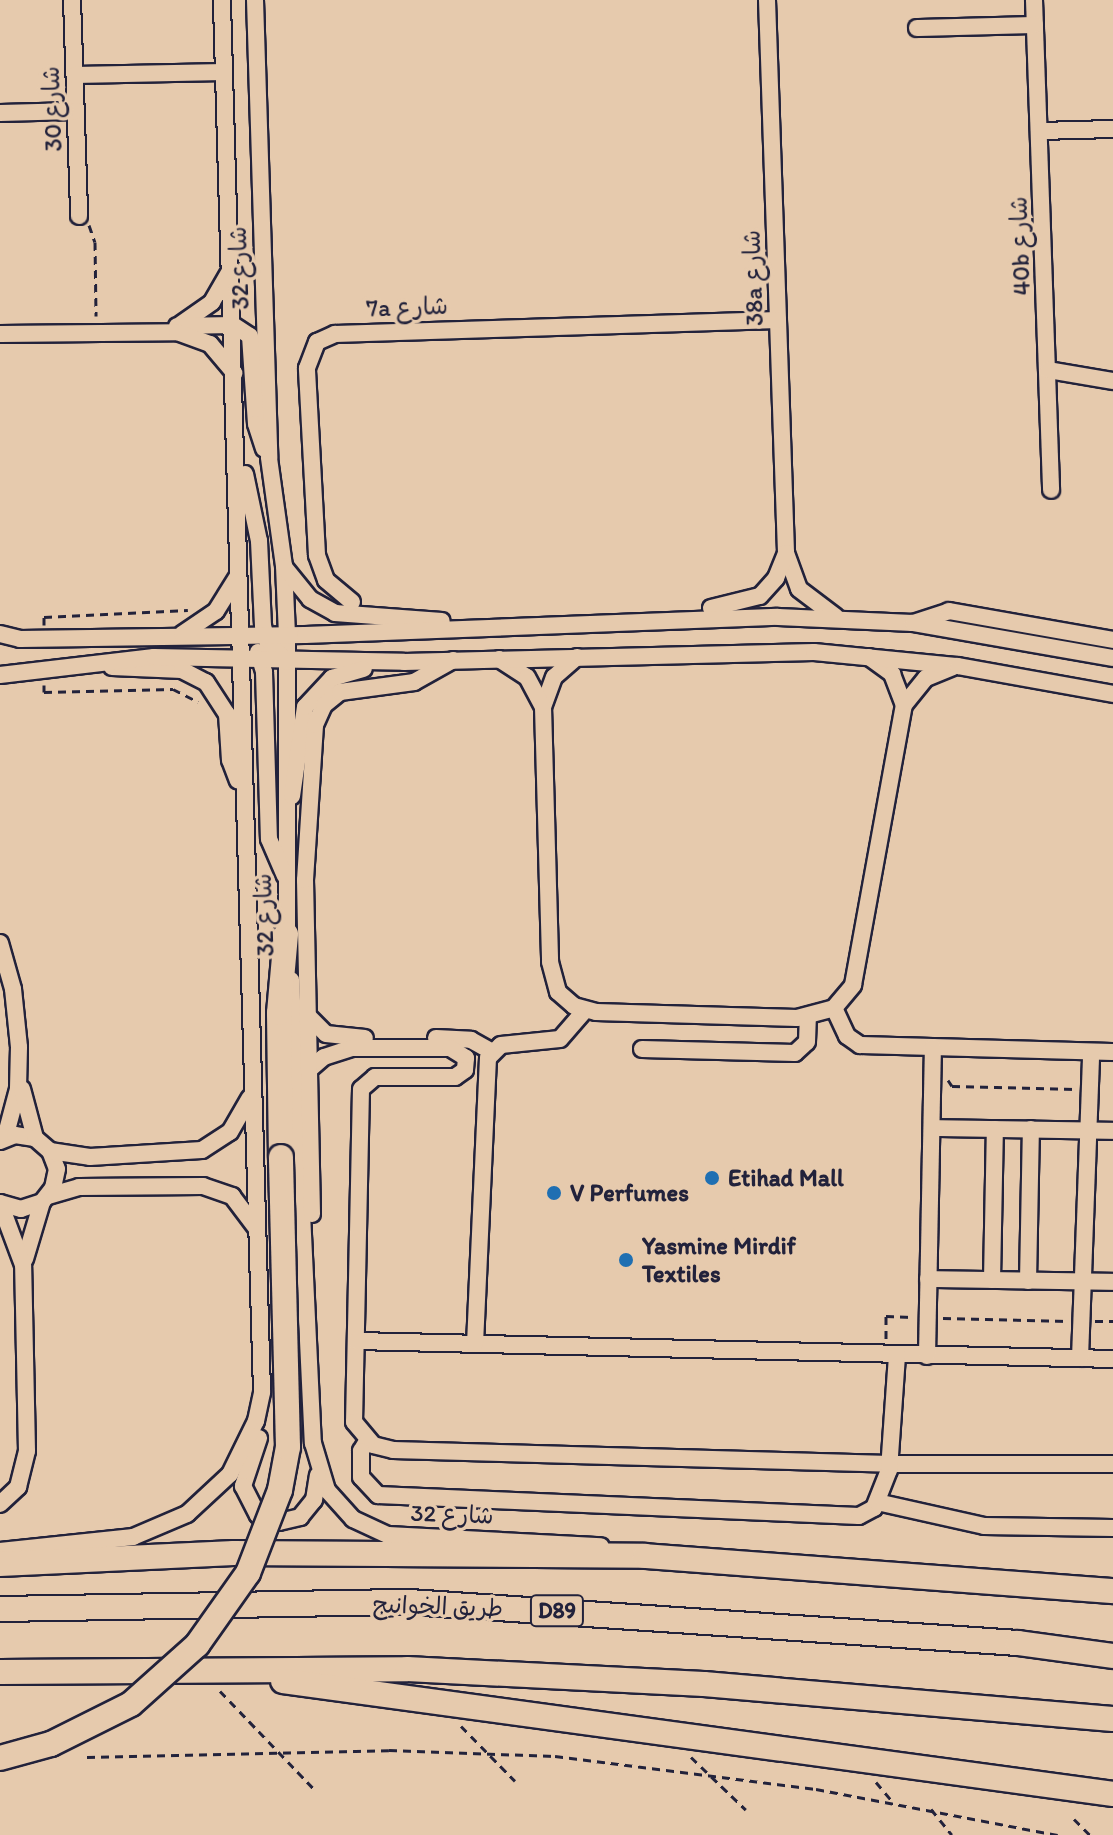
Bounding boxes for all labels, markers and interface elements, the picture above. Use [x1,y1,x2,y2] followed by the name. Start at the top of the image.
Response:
[36,66,68,152] street label: شارع 30
[1004,196,1036,296] street label: 40b شارع
[223,226,255,310] street label: شارع 32
[737,229,769,327] street label: 38a شارع
[366,291,448,323] street label: 7a شارع
[248,873,280,957] street label: شارع 32
[728,1164,844,1192] place label: Etihad Mall
[703,1169,721,1187] marker: Etihad Mall
[570,1179,688,1207] place label: V Perfumes
[545,1184,563,1202] marker: V Perfumes
[642,1232,796,1288] place label: Yasmine Mirdif Textiles
[617,1251,635,1269] marker: Yasmine Mirdif Textiles
[410,1498,494,1530] street label: شارع 32
[372,1589,504,1623] street label: طريق الخوانيج
[529,1593,585,1629] road number: D89

